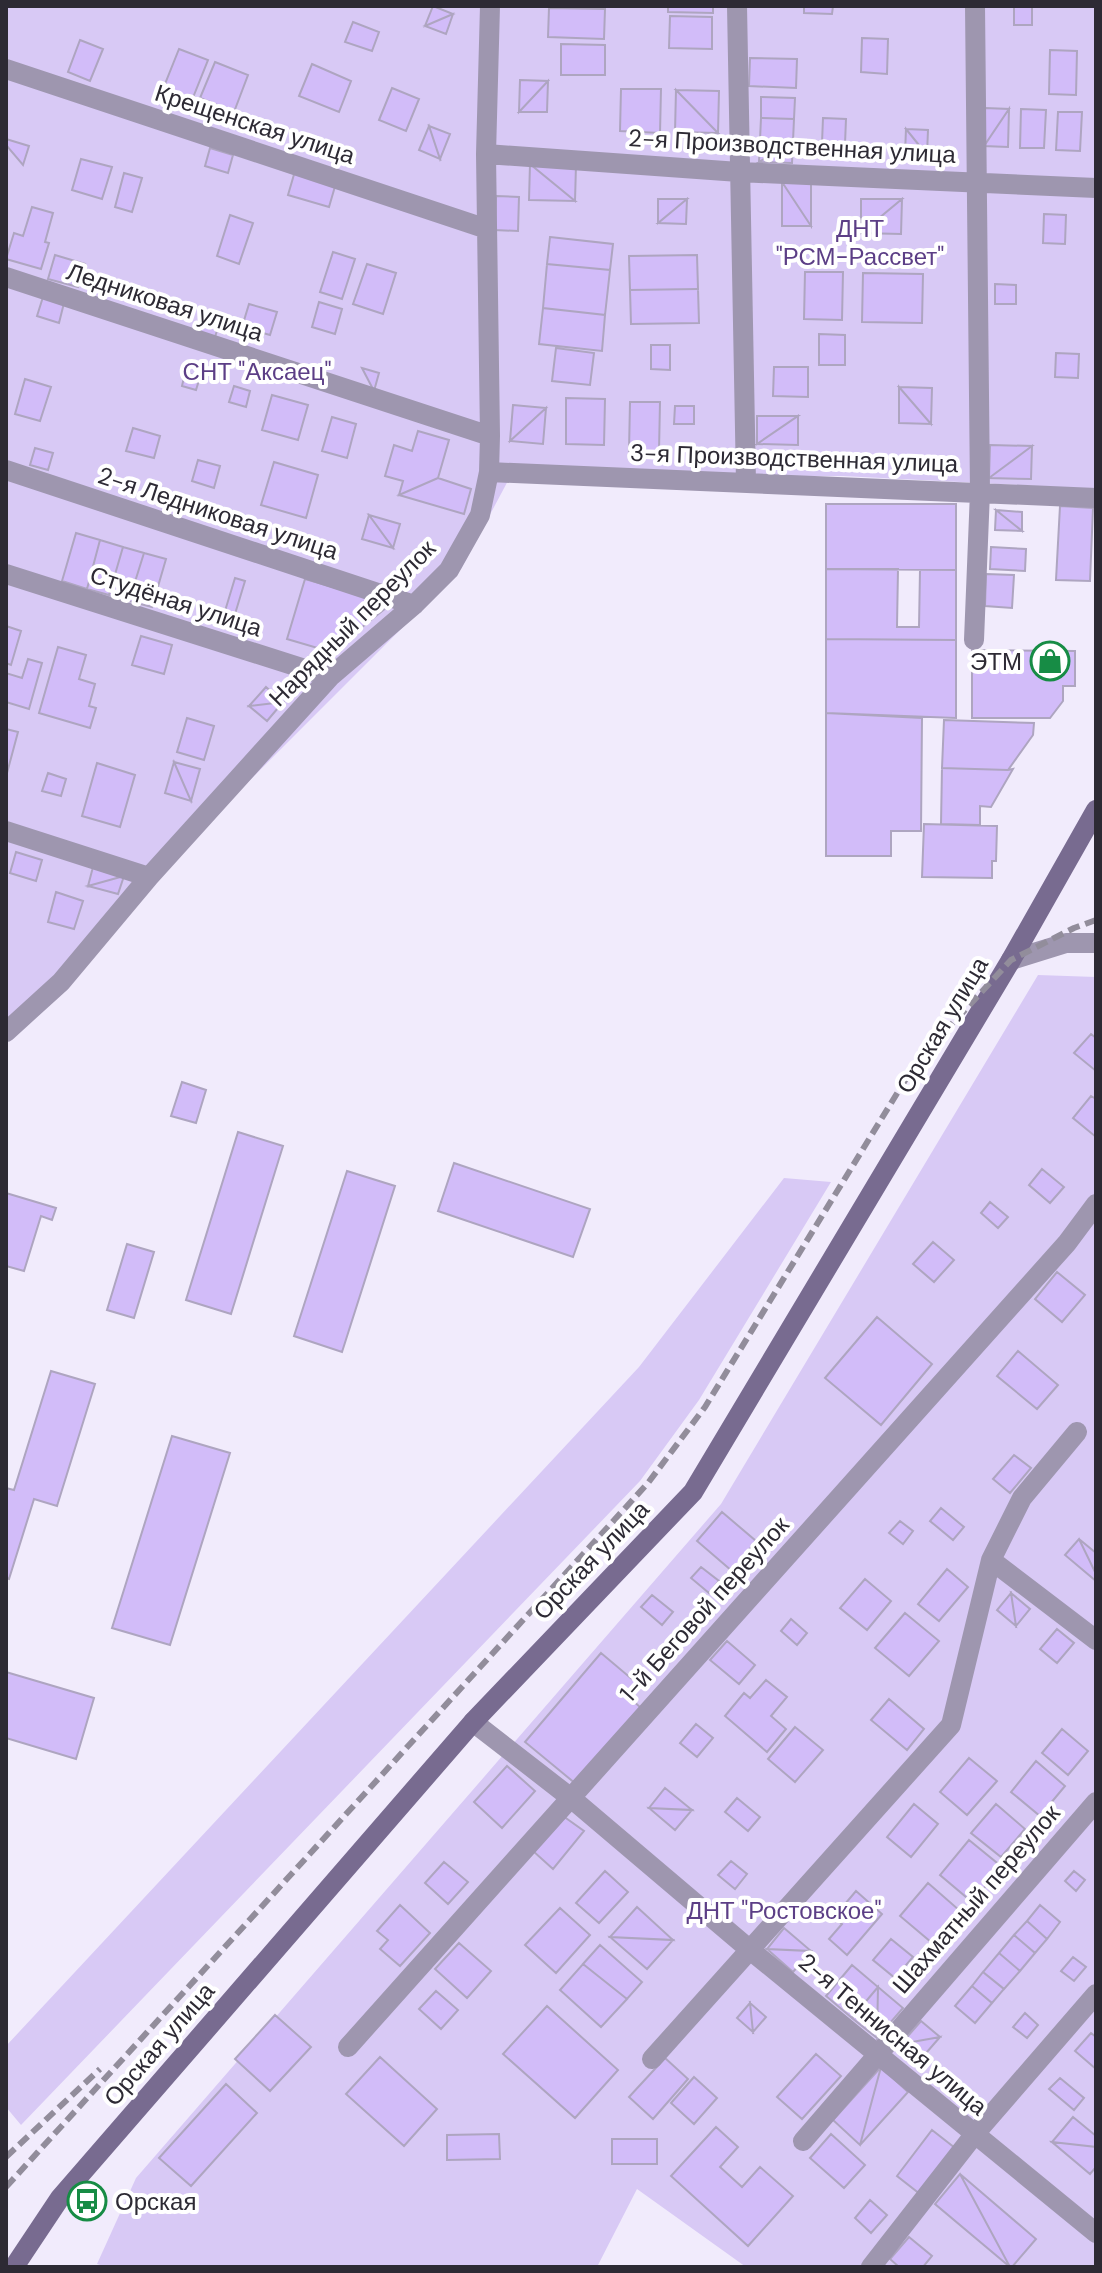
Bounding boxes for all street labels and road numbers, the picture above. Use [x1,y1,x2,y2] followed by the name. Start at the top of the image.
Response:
[151,77,360,171] street label: Крещенская улица
[627,122,957,170] street label: 2-я Производственная улица
[63,256,268,349] street label: Ледниковая улица
[629,437,959,479] street label: 3-я Производственная улица
[94,460,343,567] street label: 2-я Ледниковая улица
[262,533,442,713] street label: Нарядный переулок
[86,559,267,644] street label: Студёная улица
[889,951,995,1099] street label: Орская улица
[526,1493,656,1626] street label: Орская улица
[613,1509,796,1708] street label: 1-й Беговой переулок
[885,1798,1067,2000] street label: Шахматный переулок
[792,1946,994,2122] street label: 2-я Теннисная улица
[97,1975,222,2112] street label: Орская улица

